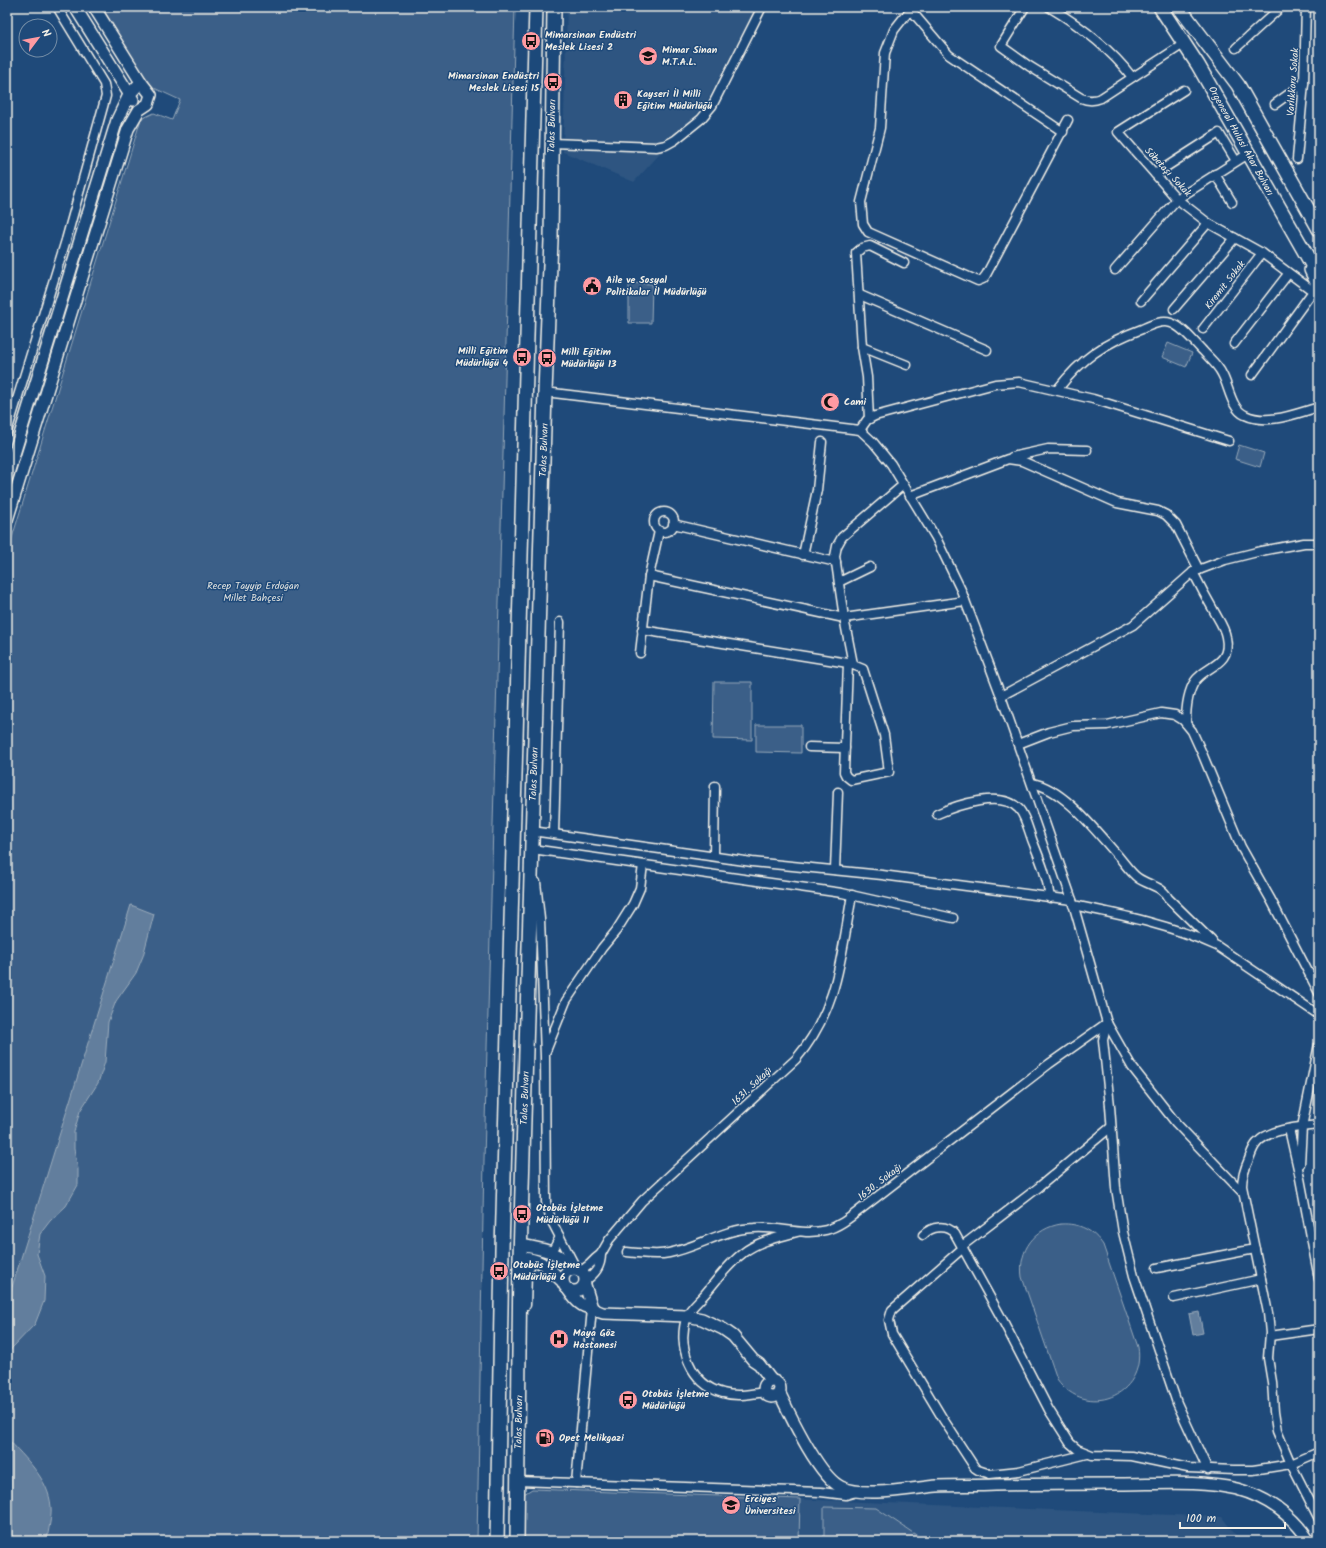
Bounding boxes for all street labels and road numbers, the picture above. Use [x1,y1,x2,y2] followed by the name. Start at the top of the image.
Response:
[1283,47,1303,117] street label: Varlıkkoru Sokak
[1204,83,1278,199] street label: Orgeneral Hulusi Akar Bulvarı
[544,99,560,153] street label: Talas Bulvarı
[1141,144,1196,201] street label: Söbetaşı Sokak
[1201,257,1249,313] street label: Kiremit Sokak
[535,422,553,477] street label: Talas Bulvarı
[525,746,543,801] street label: Talas Bulvarı
[728,1063,776,1109] street label: 1631. Sokağı
[516,1070,534,1125] street label: Talas Bulvarı
[854,1159,906,1204] street label: 1630. Sokağı
[511,1395,527,1449] street label: Talas Bulvarı

